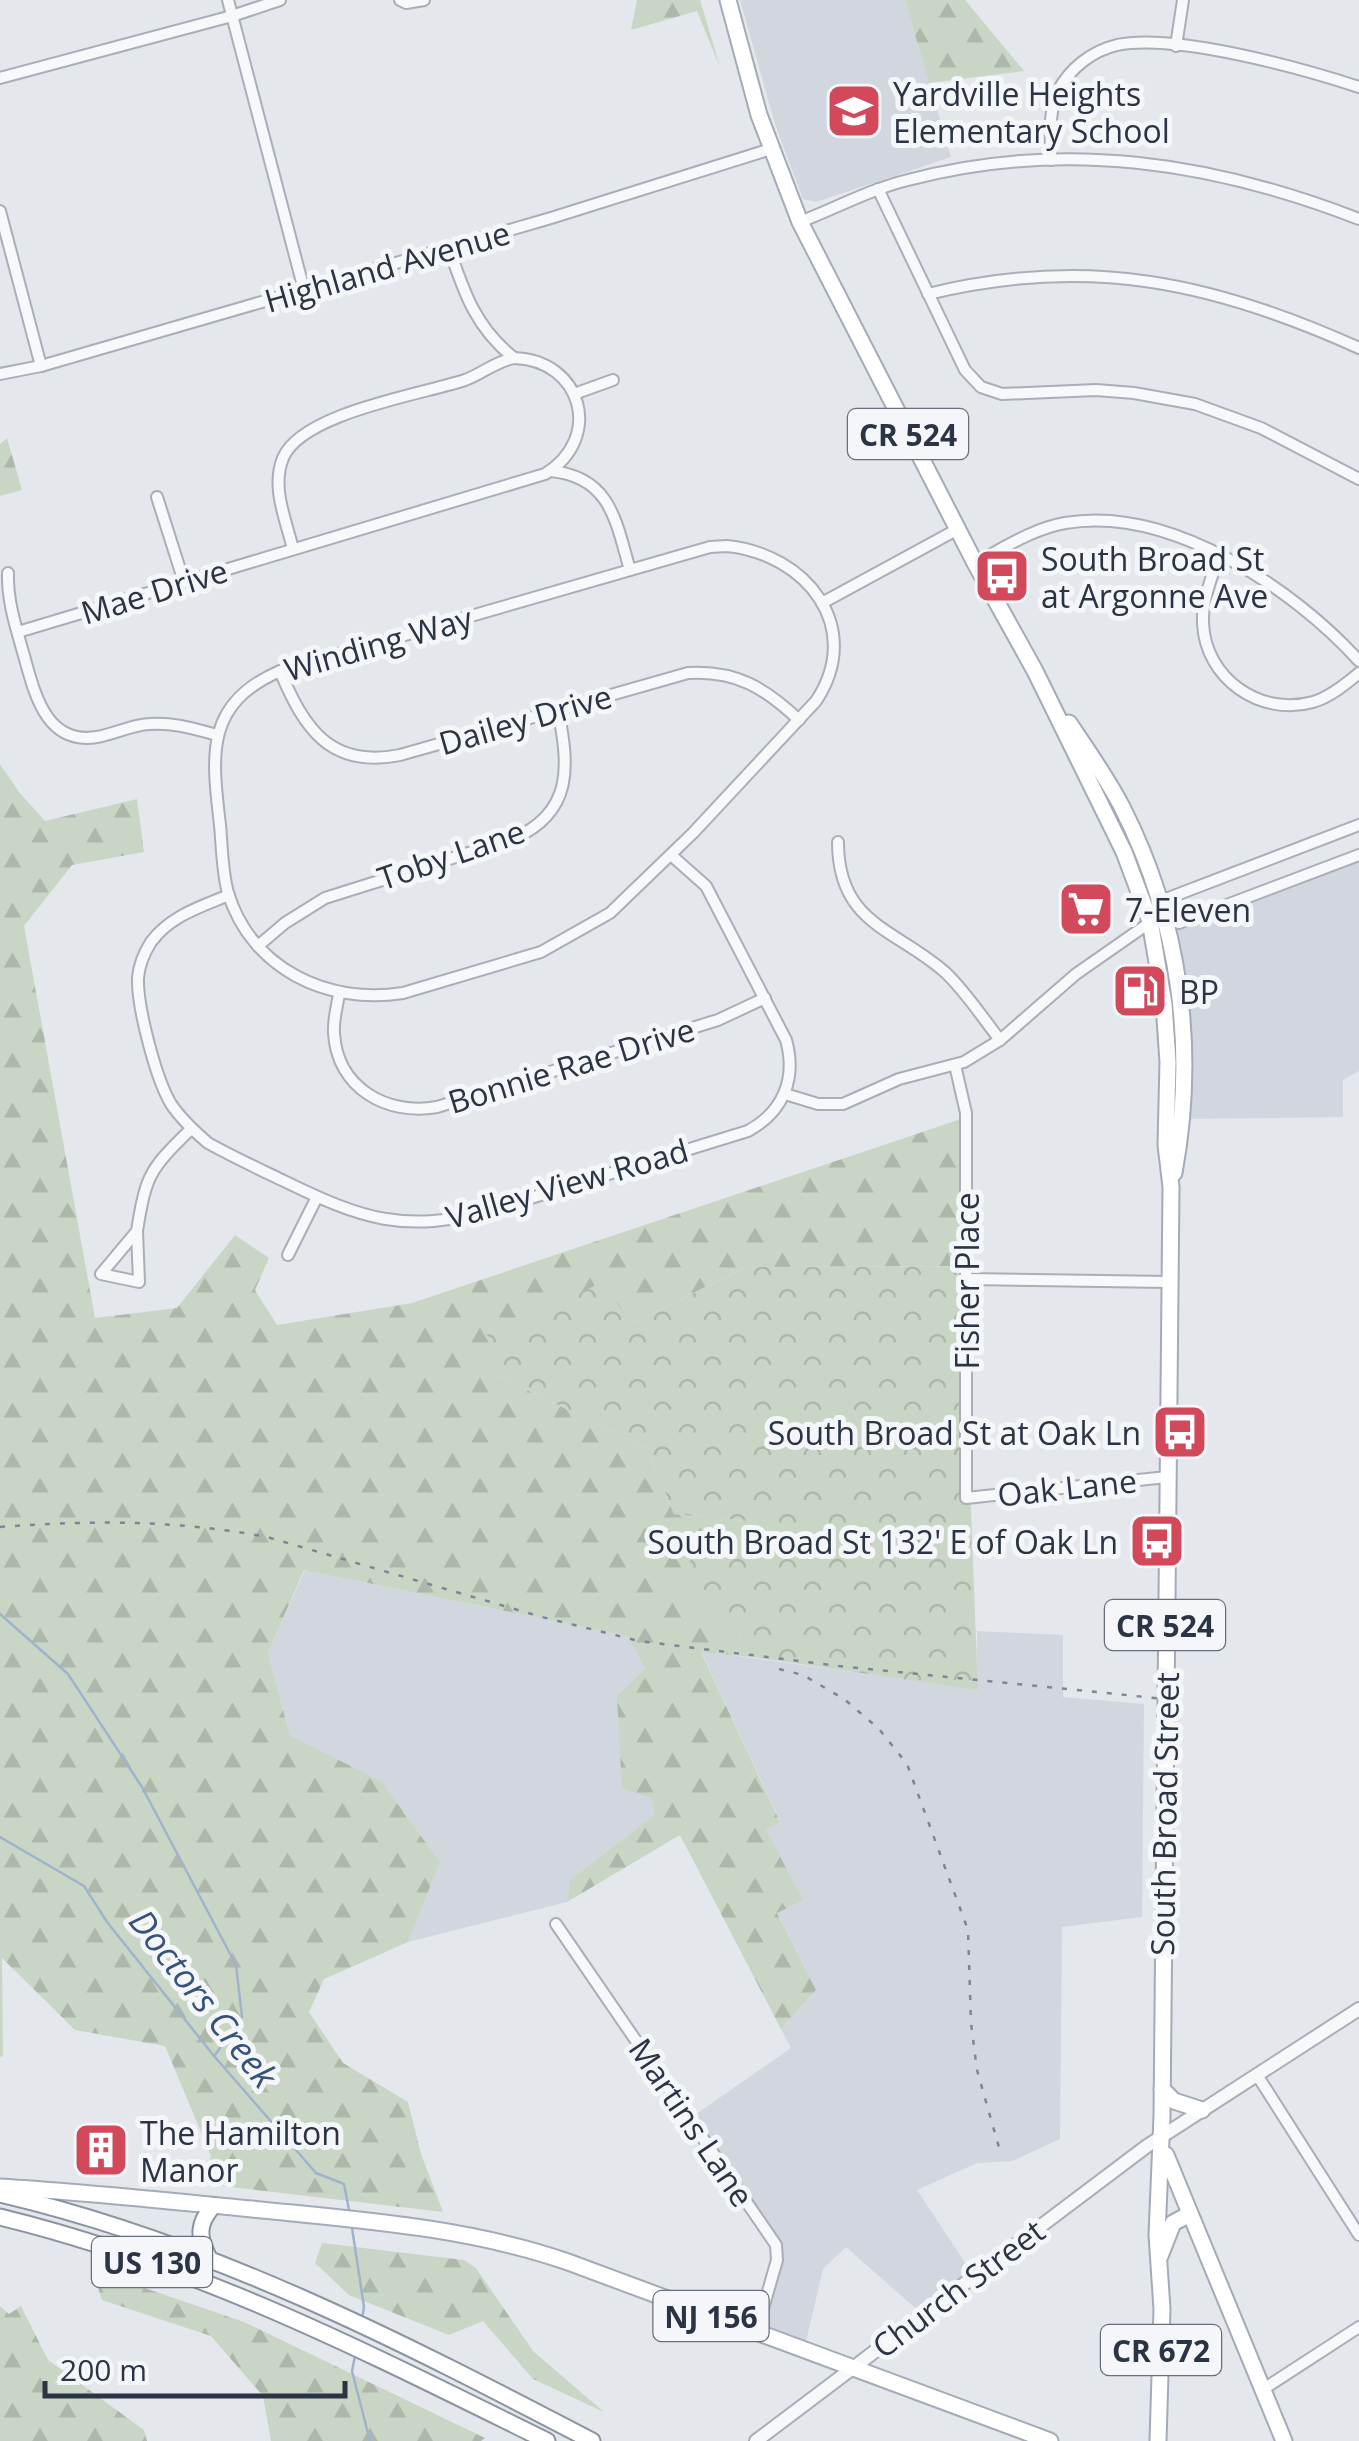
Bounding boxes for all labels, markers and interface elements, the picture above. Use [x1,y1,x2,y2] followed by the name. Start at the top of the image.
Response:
[893,72,1170,152] place label: Yardville Heights Elementary School
[824,81,884,141] school or university icon: Yardville Heights Elementary School
[259,210,515,322] street label: Highland Avenue
[848,409,968,459] road number: CR 524
[1041,537,1268,617] place label: South Broad St at Argonne Ave
[972,546,1032,606] bus stop icon: South Broad St at Argonne Ave
[75,548,233,634] street label: Mae Drive
[279,595,478,690] street label: Winding Way
[434,674,616,764] street label: Dailey Drive
[372,809,530,899] street label: Toby Lane
[1056,879,1116,939] supermarket icon: 7-Eleven
[1125,888,1251,931] place label: 7-Eleven
[1110,961,1170,1021] fuel station icon: BP
[1179,970,1219,1013] place label: BP
[442,1007,700,1123] street label: Bonnie Rae Drive
[441,1128,693,1238] street label: Valley View Road
[945,1192,988,1370] street label: Fisher Place
[1150,1402,1210,1462] bus stop icon: South Broad St at Oak Ln
[768,1411,1141,1454] place label: South Broad St at Oak Ln
[995,1458,1139,1516] street label: Oak Lane
[1127,1511,1187,1571] bus stop icon: South Broad St 132' E of Oak Ln
[648,1520,1118,1563] place label: South Broad St 132' E of Oak Ln
[1105,1600,1225,1650] road number: CR 524
[1140,1672,1188,1956] street label: South Broad Street
[119,1899,290,2098] water label: Doctors Creek
[620,2029,764,2215] street label: Martins Lane
[140,2111,341,2191] place label: The Hamilton Manor
[71,2120,131,2180] building icon: The Hamilton Manor
[863,2209,1053,2367] street label: Church Street
[92,2237,212,2287] road number: US 130
[654,2291,768,2341] road number: NJ 156
[1101,2325,1221,2375] road number: CR 672
[45,2336,345,2398] scale bar
[60,2349,147,2390] text: 200 m

